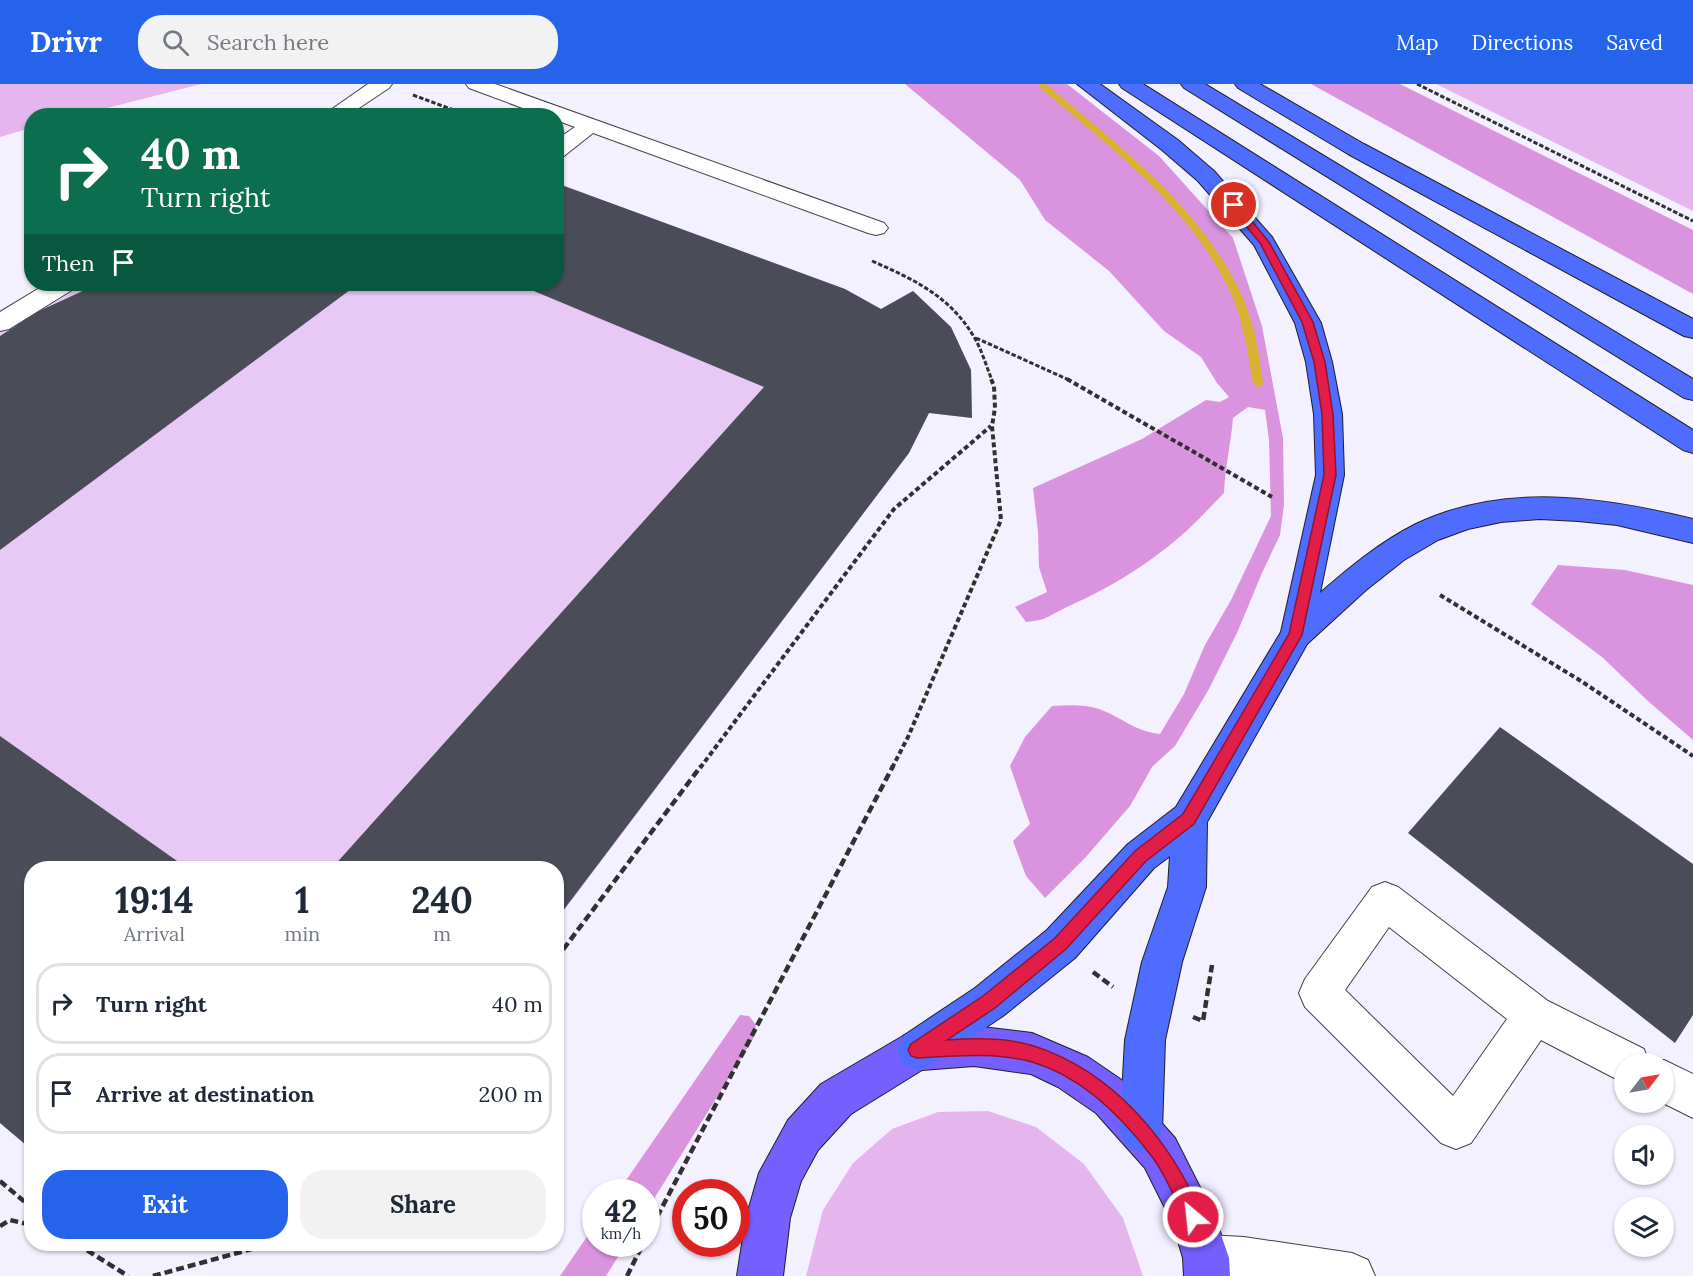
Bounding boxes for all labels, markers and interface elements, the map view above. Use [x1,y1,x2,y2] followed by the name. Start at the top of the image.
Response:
[138,15,558,69] search box
[30,24,102,60] text: Drivr
[159,26,192,59] icon: search
[207,28,329,56] text: Search here
[1396,29,1439,56] text: Map
[1472,29,1573,56] text: Directions
[1606,29,1663,56] text: Saved
[141,127,240,181] text: 40 m
[42,132,120,210] icon: right
[1208,179,1259,230] pin
[141,180,270,214] text: Turn right
[1217,188,1250,221] icon: arrive
[107,246,140,279] icon: arrive
[42,249,95,277] text: Then
[115,877,194,923] text: 19:14
[295,877,310,923] text: 1
[411,877,473,923] text: 240
[124,921,185,946] text: Arrival
[285,921,320,946] text: min
[433,921,451,946] text: m
[45,987,78,1020] icon: right
[96,990,207,1018] text: Turn right
[492,990,543,1018] text: 40 m
[1614,1053,1674,1113] north arrow
[1614,1053,1674,1257] map controls
[45,1077,78,1110] icon: arrive
[96,1080,314,1108] text: Arrive at destination
[478,1080,543,1108] text: 200 m
[1614,1125,1674,1185] button: sound
[42,1170,288,1239] button: Exit
[300,1170,546,1239] button: Share
[672,1179,750,1257] speed limit sign: 50
[1161,1185,1225,1249] position arrow
[605,1192,637,1230] text: 42
[1614,1197,1674,1257] button: layers
[601,1224,641,1243] text: km/h

